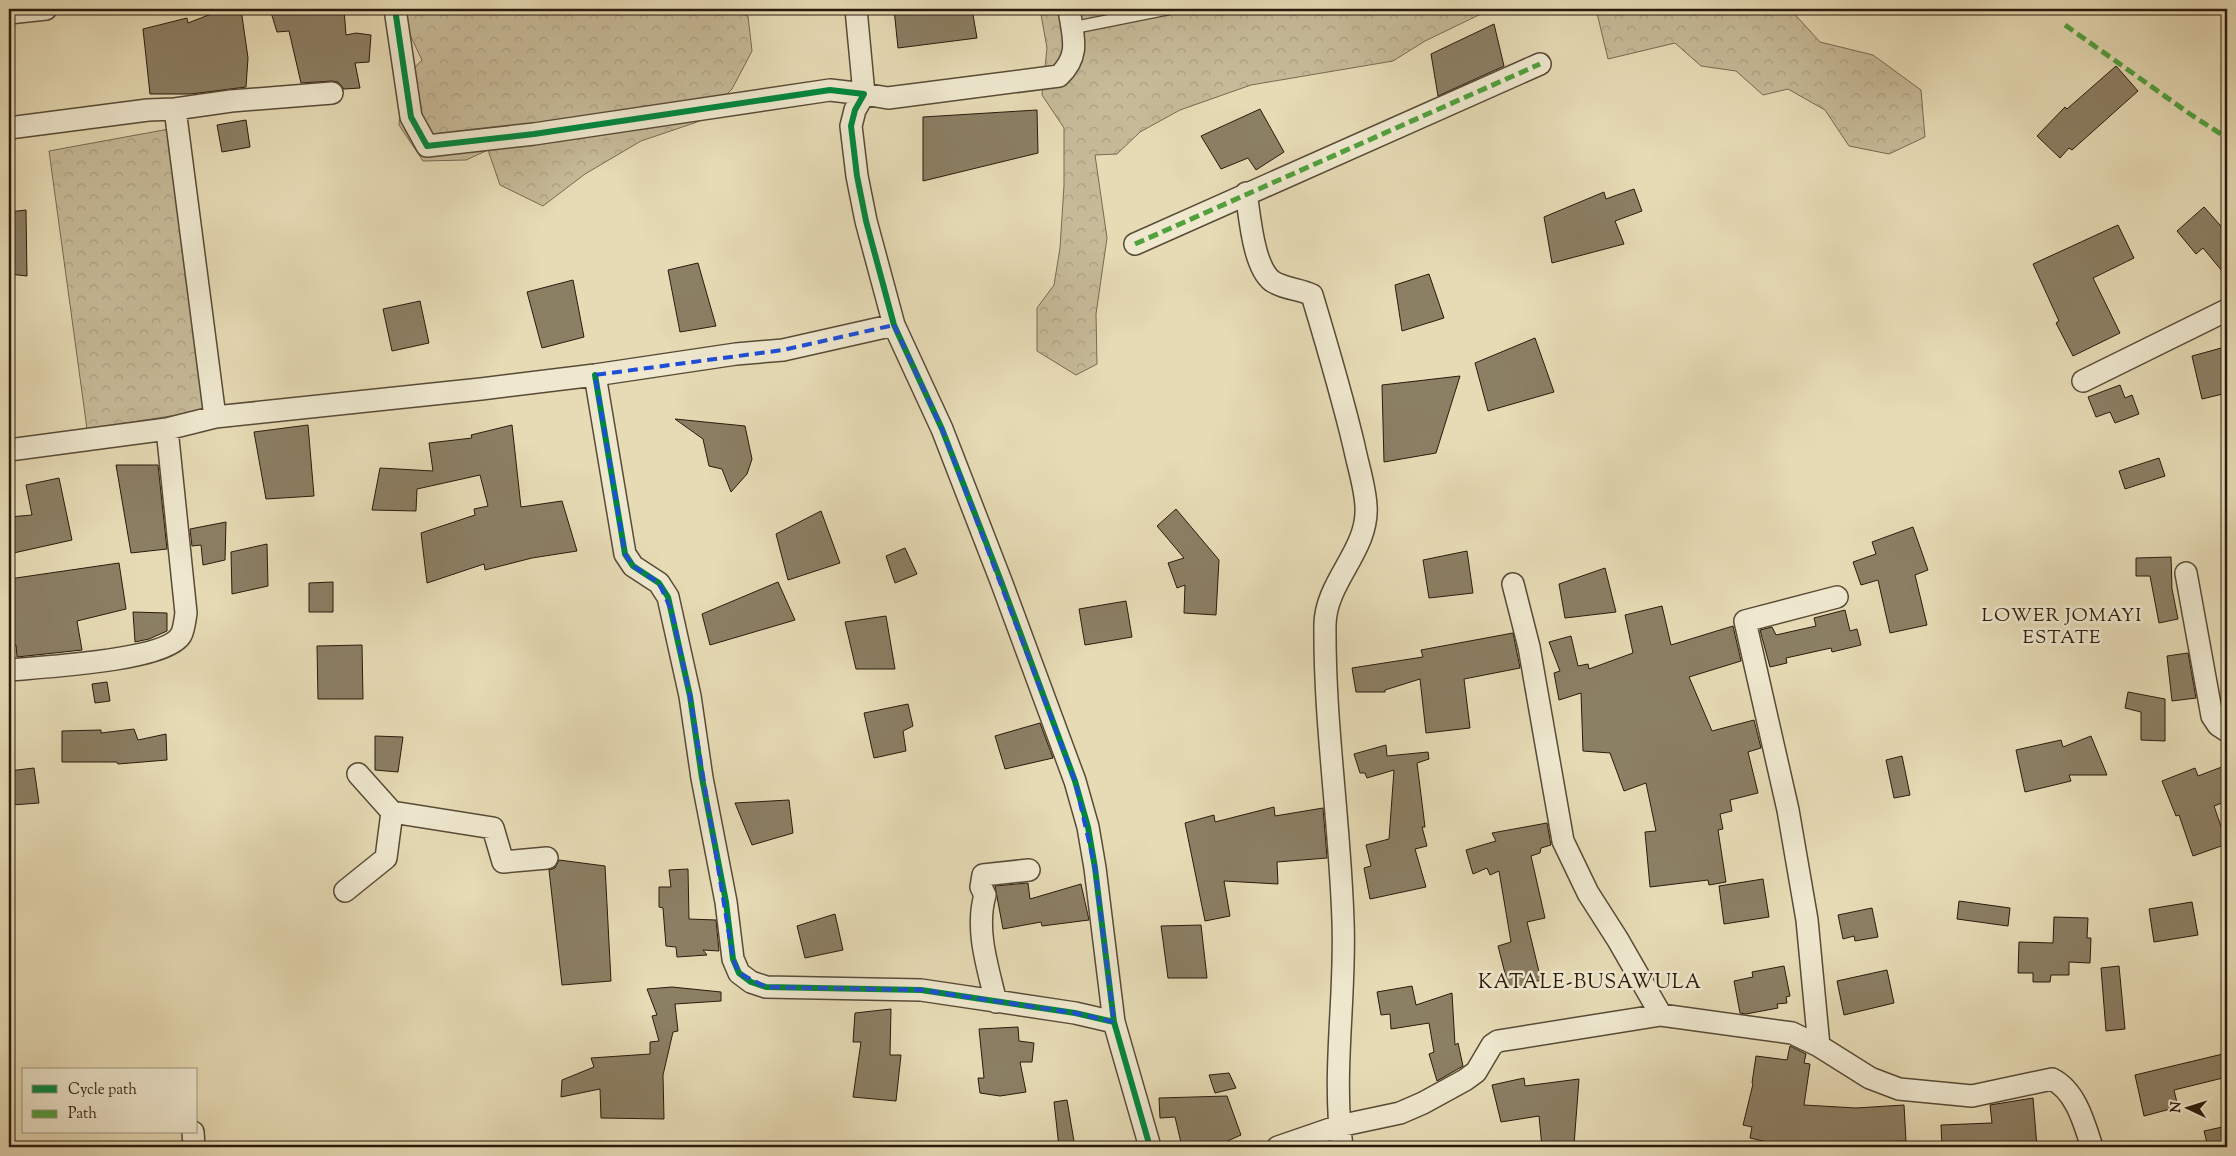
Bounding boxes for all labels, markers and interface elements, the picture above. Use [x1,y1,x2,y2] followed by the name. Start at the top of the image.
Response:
[1982,603,2142,652] district label: LOWER JOMAYI ESTATE
[1478,969,1702,998] district label: KATALE-BUSAWULA
[22,1068,198,1134] legend
[68,1080,137,1101] text: Cycle path
[2164,1084,2214,1134] north arrow
[2167,1101,2187,1114] text: N
[68,1104,97,1125] text: Path

